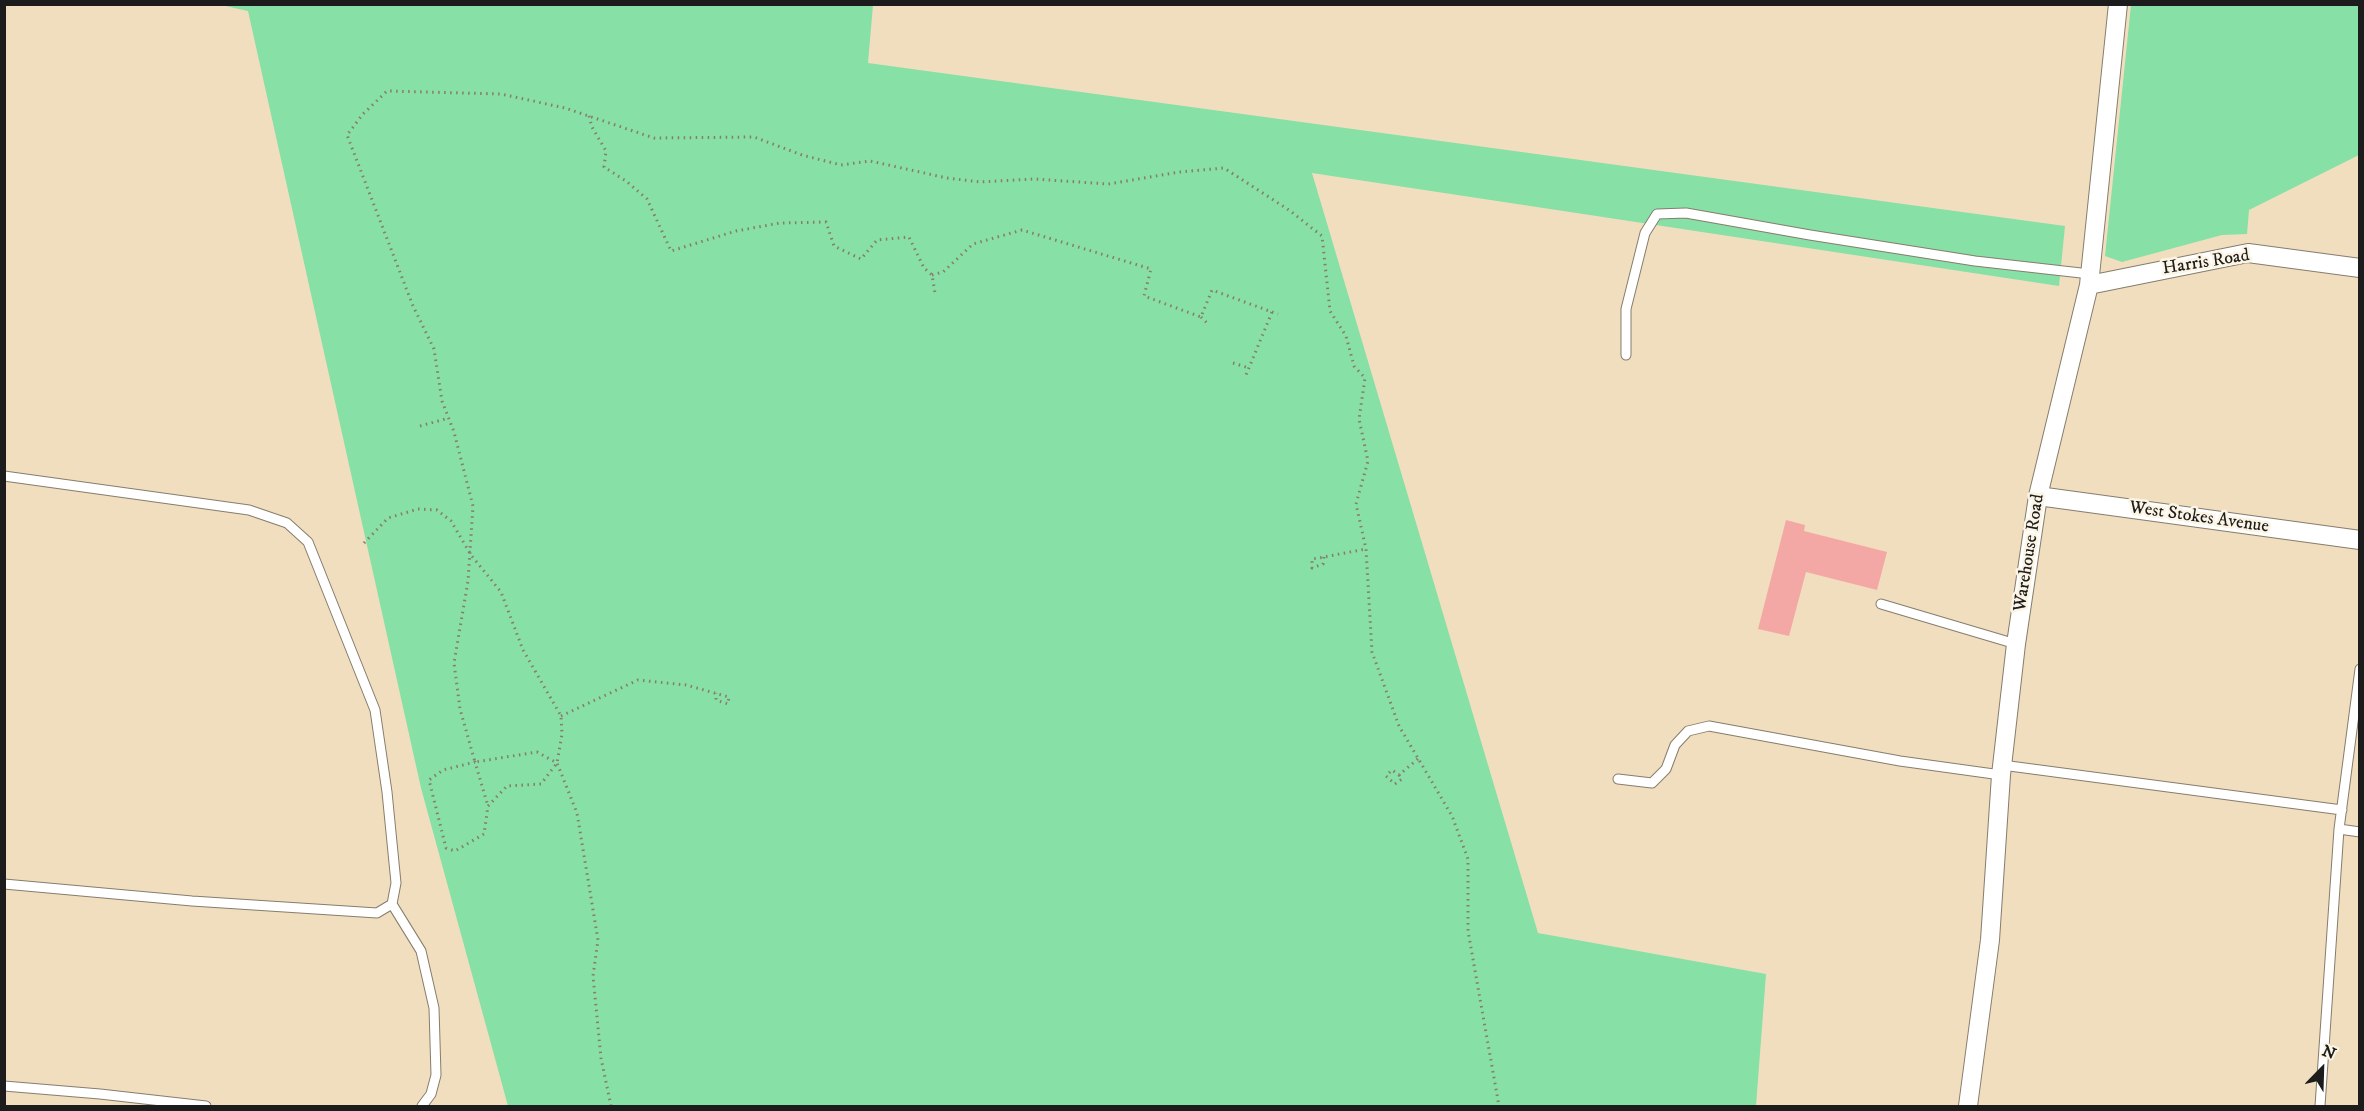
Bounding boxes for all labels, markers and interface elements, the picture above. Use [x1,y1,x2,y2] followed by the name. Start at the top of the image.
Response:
[2161,245,2251,281] street label: Harris Road
[2010,493,2050,613] street label: Warehouse Road
[2128,498,2270,538] street label: West Stokes Avenue
[2292,1039,2352,1099] north arrow
[2319,1041,2339,1064] text: N

